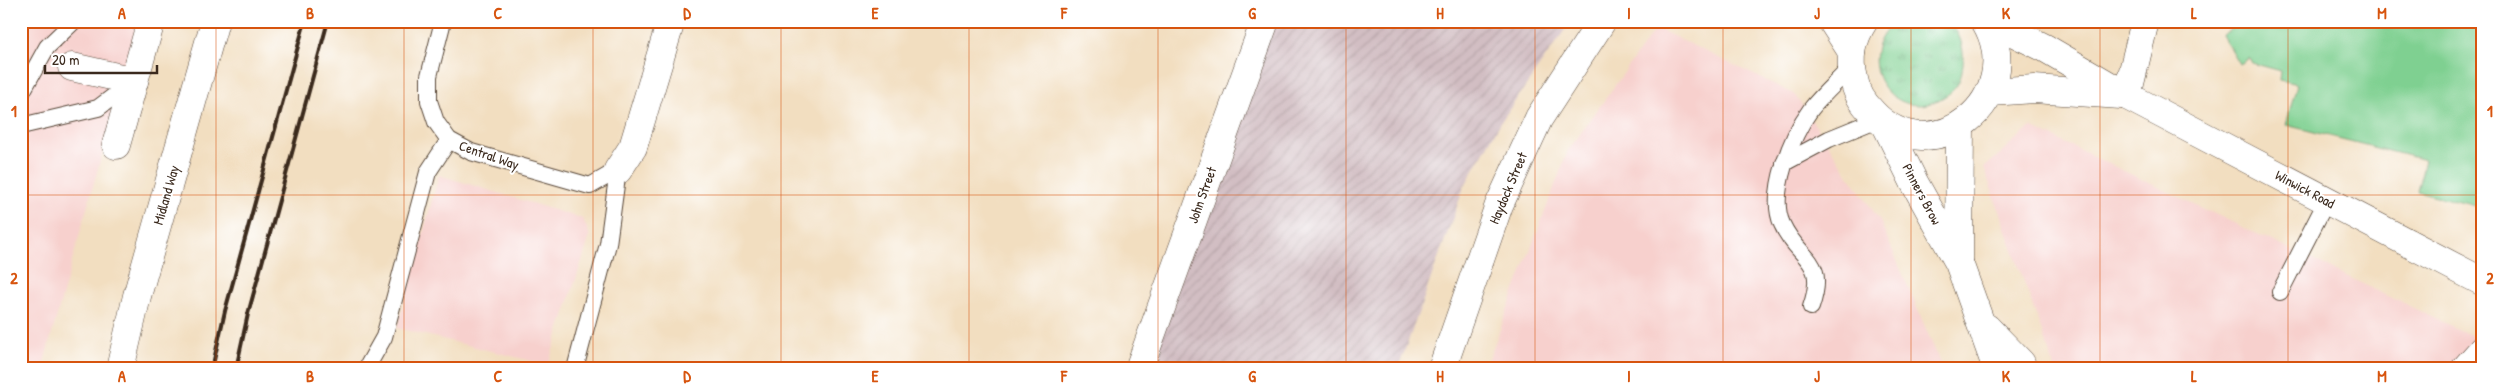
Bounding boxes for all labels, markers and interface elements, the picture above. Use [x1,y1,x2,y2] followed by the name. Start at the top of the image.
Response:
[118,2,126,24] text: A
[306,2,314,24] text: B
[494,2,503,24] text: C
[683,2,691,24] text: D
[871,2,879,24] text: E
[1060,2,1068,24] text: F
[1248,2,1256,24] text: G
[1436,2,1444,24] text: H
[1627,2,1631,24] text: I
[1814,2,1820,24] text: J
[2002,2,2011,24] text: K
[2191,2,2197,24] text: L
[2377,2,2387,24] text: M
[45,42,158,74] scale bar
[52,49,79,70] text: 20 m
[11,100,17,122] text: 1
[2487,100,2493,122] text: 1
[456,135,522,175] street label: Central Way
[1484,149,1532,227] street label: Haydock Street
[1898,160,1947,228] street label: Pinners Brow
[148,163,184,227] street label: Midland Way
[1183,164,1221,226] street label: John Street
[2272,165,2339,212] street label: Winwick Road
[10,267,18,289] text: 2
[2486,267,2494,289] text: 2
[118,365,126,387] text: A
[306,365,314,387] text: B
[494,365,503,387] text: C
[683,365,691,387] text: D
[871,365,879,387] text: E
[1060,365,1068,387] text: F
[1248,365,1256,387] text: G
[1436,365,1444,387] text: H
[1627,365,1631,387] text: I
[1814,365,1820,387] text: J
[2002,365,2011,387] text: K
[2191,365,2197,387] text: L
[2377,365,2387,387] text: M

